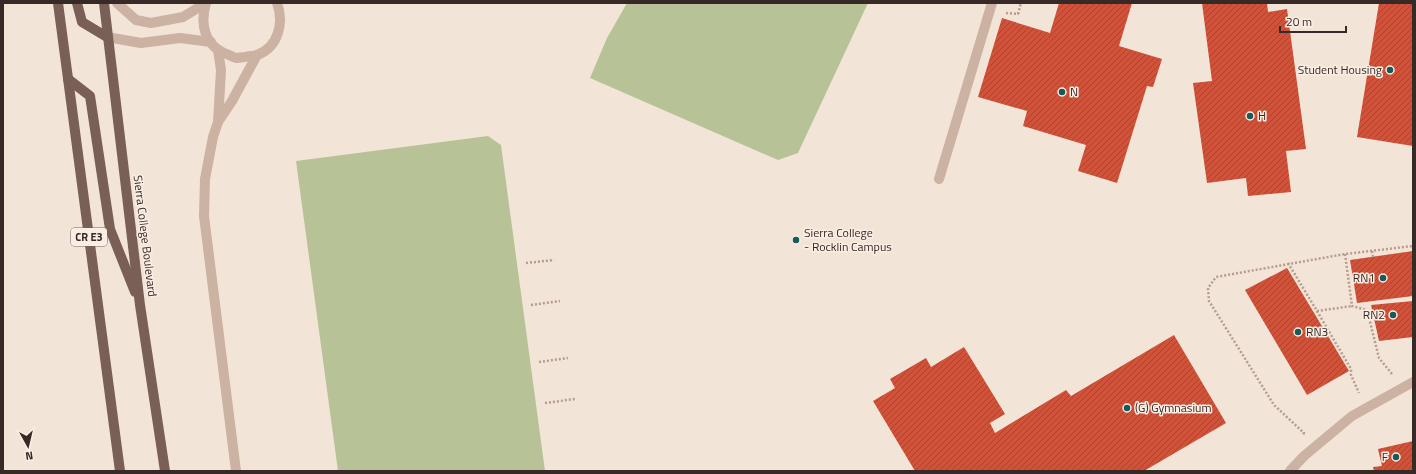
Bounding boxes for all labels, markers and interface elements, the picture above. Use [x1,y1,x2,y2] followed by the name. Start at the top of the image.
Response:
[1280,8,1346,34] scale bar
[1286,12,1312,31] text: 20 m
[1298,60,1382,79] place label: Student Housing
[1385,65,1395,75] marker: Student Housing
[1070,82,1078,101] place label: N
[1057,87,1067,97] marker: N
[1258,106,1266,125] place label: H
[1245,111,1255,121] marker: H
[129,174,162,298] street label: Sierra College Boulevard
[804,223,892,256] place label: Sierra College - Rocklin Campus
[71,228,107,246] road number: CR E3
[791,235,801,245] marker: Sierra College - Rocklin Campus
[1353,268,1375,287] place label: RN1
[1378,273,1388,283] marker: RN1
[1363,305,1385,324] place label: RN2
[1388,310,1398,320] marker: RN2
[1306,322,1328,341] place label: RN3
[1293,327,1303,337] marker: RN3
[1135,398,1211,417] place label: (G) Gymnasium
[1122,403,1132,413] marker: (G) Gymnasium
[8,426,48,466] north arrow
[25,447,34,464] text: N
[1382,447,1388,466] place label: F
[1391,452,1401,462] marker: F

